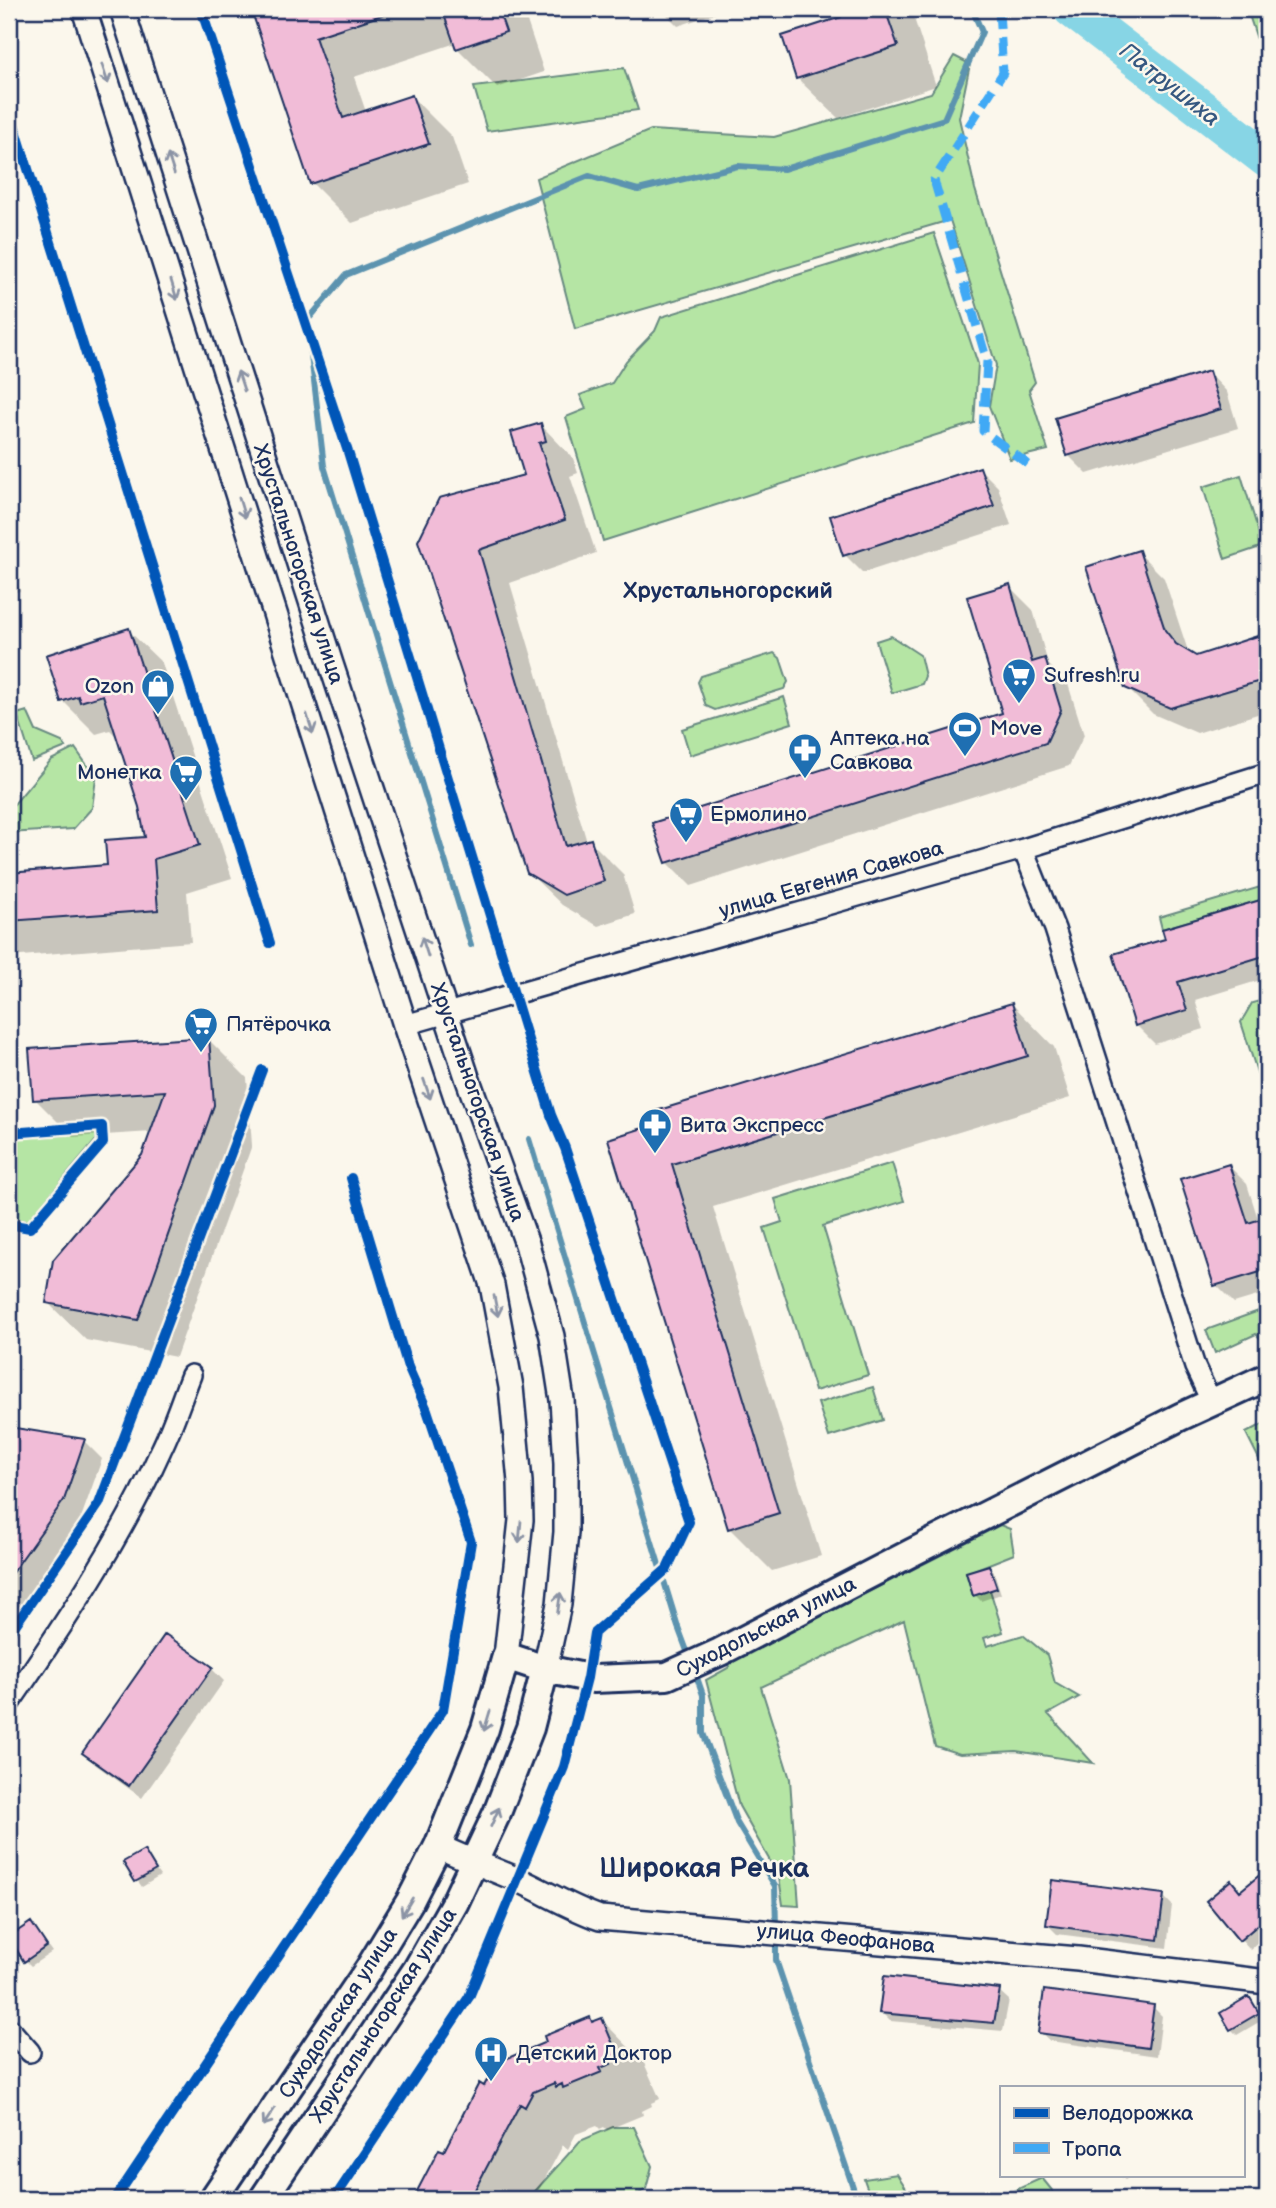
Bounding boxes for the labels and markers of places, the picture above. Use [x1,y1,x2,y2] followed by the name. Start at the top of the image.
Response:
[1000,656,1038,705] supermarket icon: Sufresh.ru
[1044,663,1140,688] place label: Sufresh.ru
[139,667,177,716] shop icon: Ozon
[85,674,134,699] place label: Ozon
[946,709,984,758] sports icon: Move
[990,716,1042,741] place label: Move
[829,726,930,775] place label: Аптека на Савкова
[786,731,824,780] pharmacy icon: Аптека на Савкова
[167,753,205,802] supermarket icon: Монетка
[77,760,163,785] place label: Монетка
[667,795,705,844] supermarket icon: Ермолино
[710,802,807,827] place label: Ермолино
[182,1005,220,1054] supermarket icon: Пятёрочка
[226,1012,332,1037] place label: Пятёрочка
[636,1106,674,1155] pharmacy icon: Вита Экспресс
[680,1113,824,1138] place label: Вита Экспресс
[472,2034,510,2083] hospital icon: Детский Доктор
[516,2041,672,2066] place label: Детский Доктор

